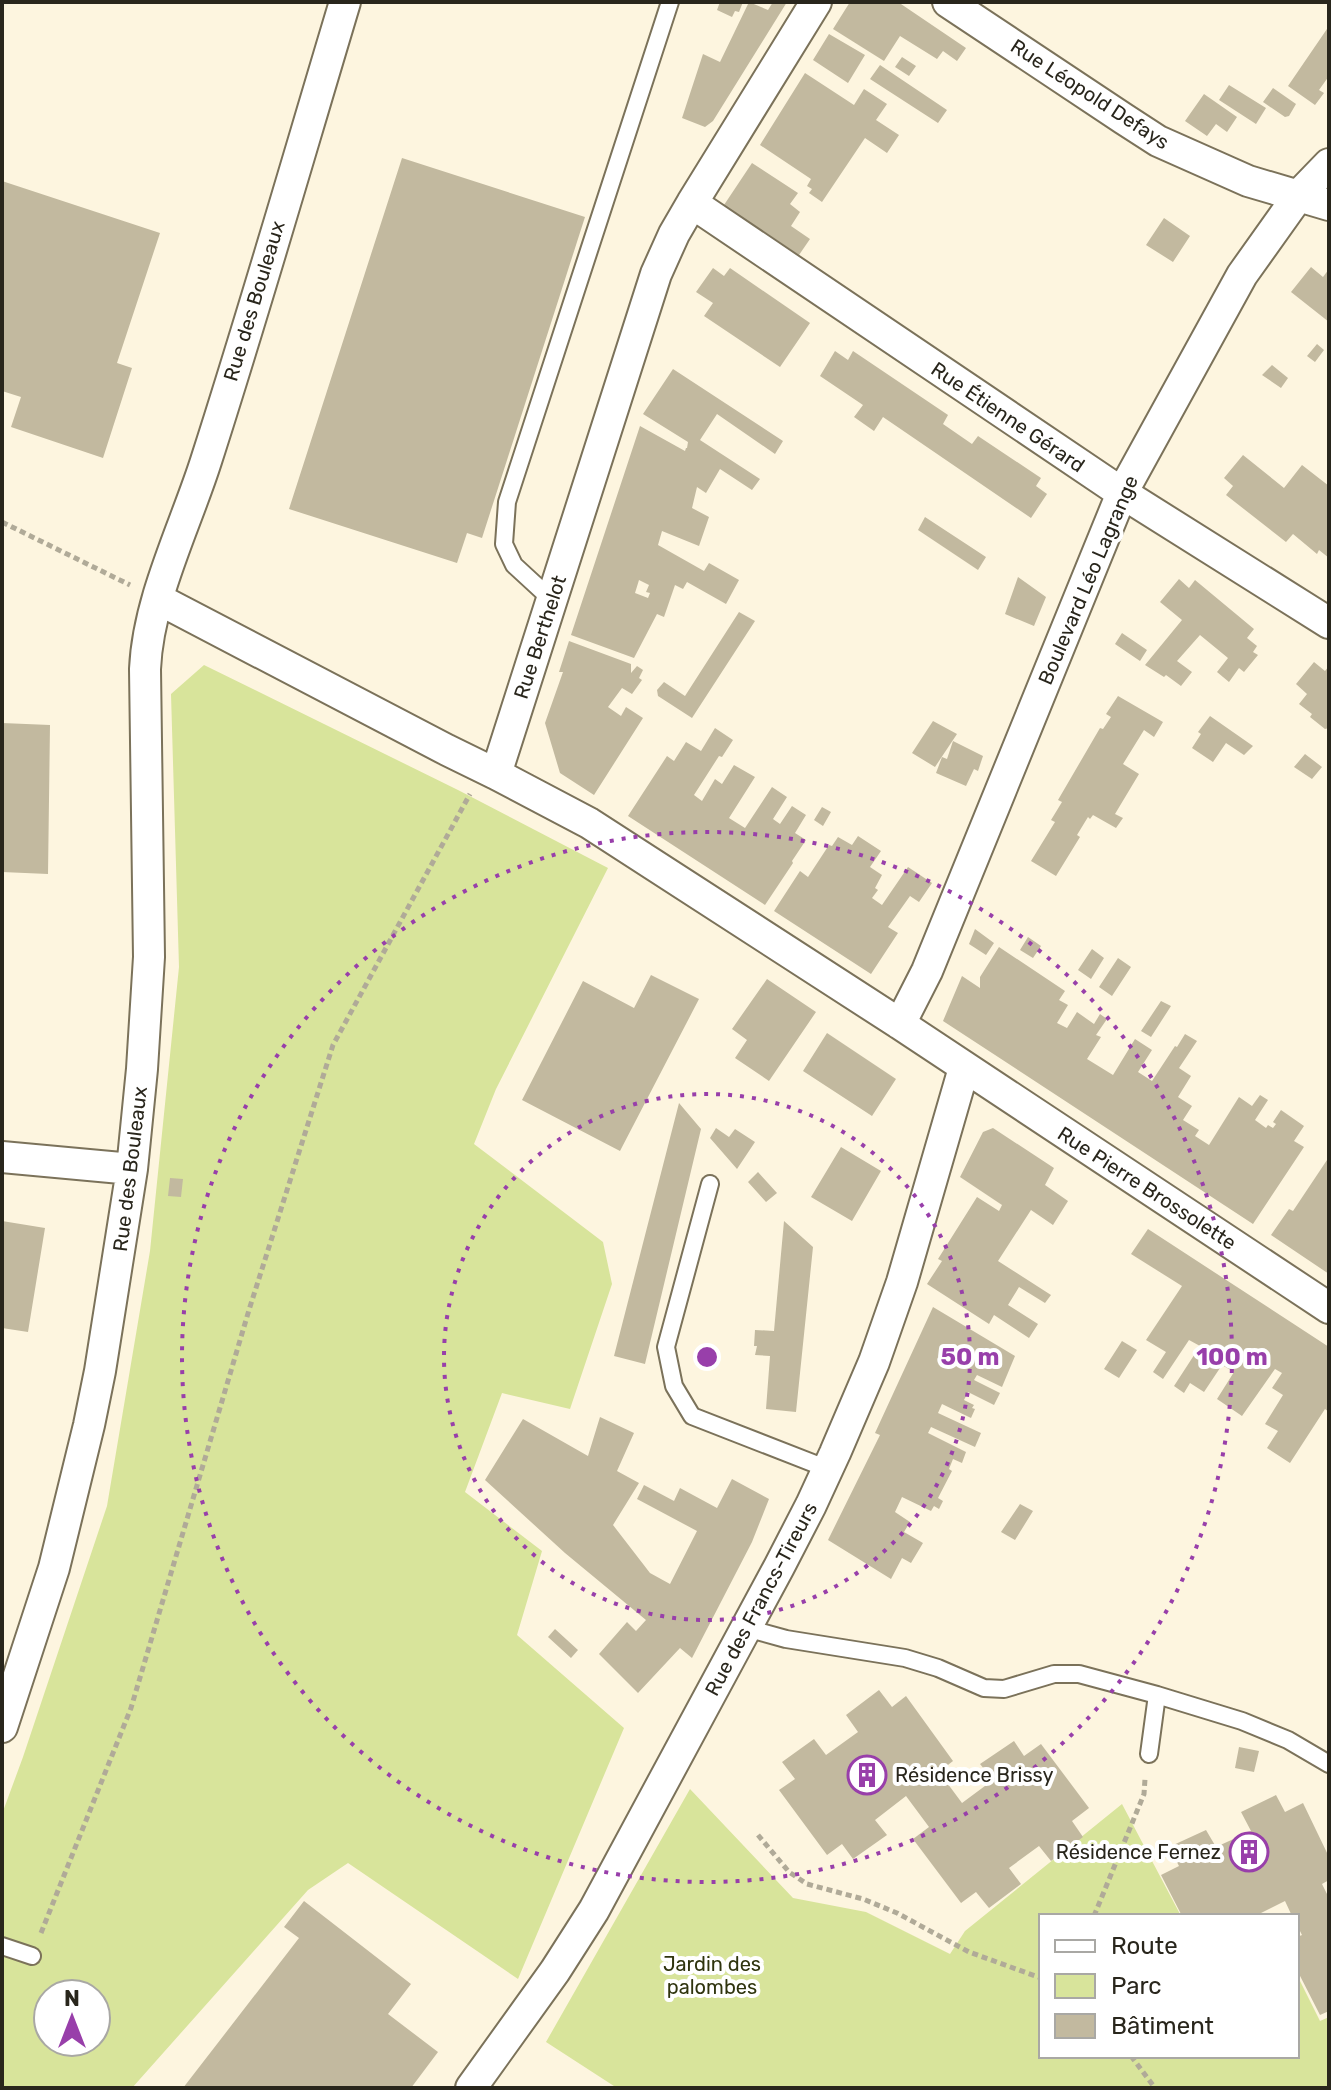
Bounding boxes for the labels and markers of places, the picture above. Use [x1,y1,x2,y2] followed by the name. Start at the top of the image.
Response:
[693,1343,721,1371] centre of rings
[846,1754,888,1796] building icon: Résidence Brissy
[895,1763,1053,1787] place label: Résidence Brissy
[1228,1831,1270,1873] building icon: Résidence Fernez
[1056,1840,1221,1864] place label: Résidence Fernez

